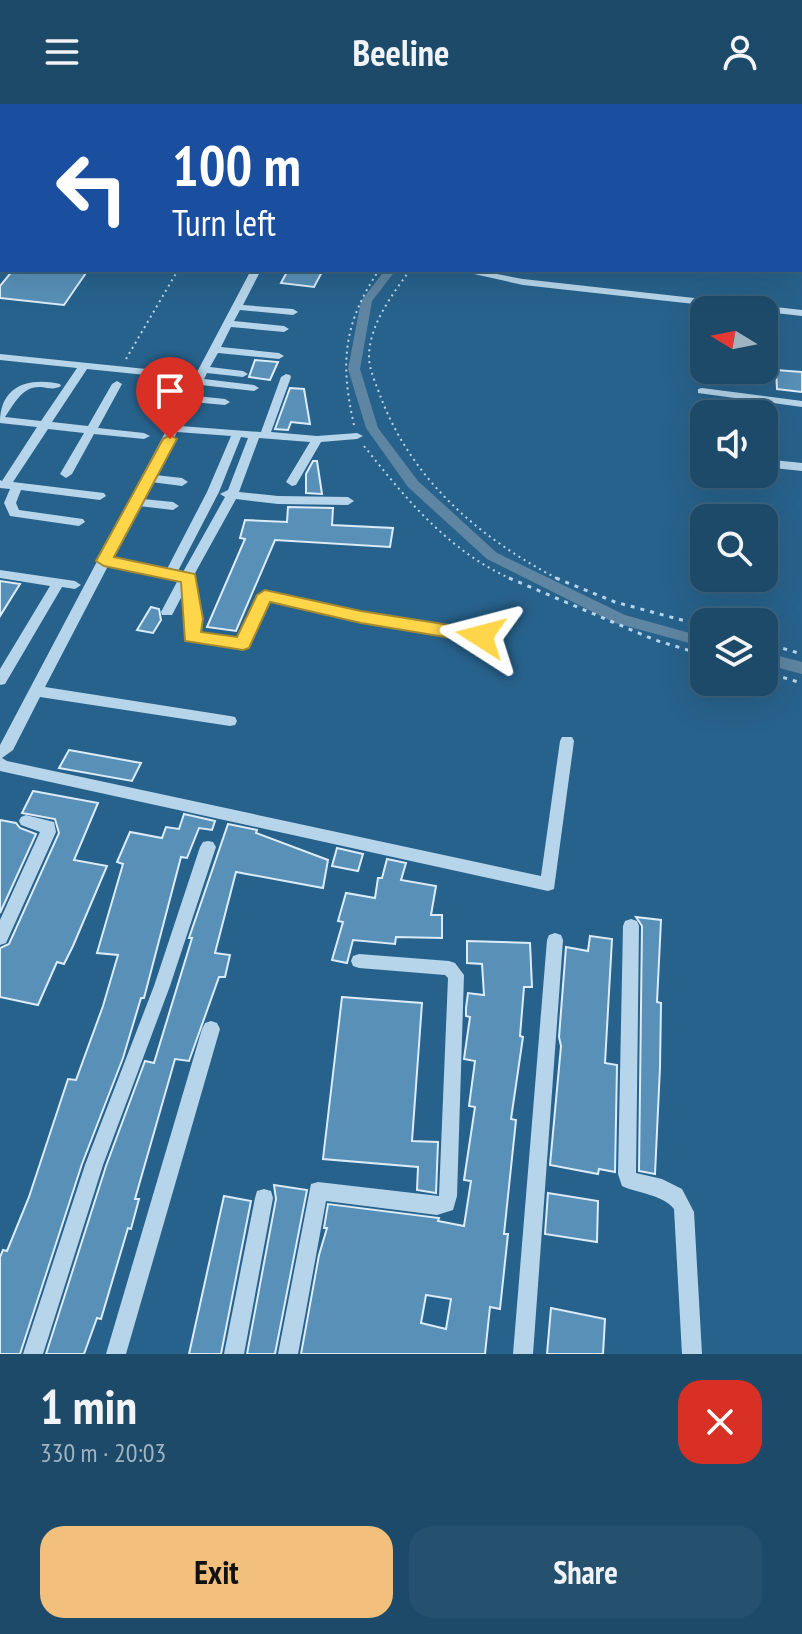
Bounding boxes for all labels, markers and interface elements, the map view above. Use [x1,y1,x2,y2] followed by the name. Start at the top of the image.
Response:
[353,29,449,76] text: Beeline
[40,30,84,74] icon: menu
[718,30,762,74] icon: person
[172,129,301,201] text: 100 m
[40,136,144,240] icon: left
[172,199,276,246] text: Turn left
[690,296,778,384] north arrow
[690,296,778,696] map controls
[136,357,204,439] pin
[148,369,192,413] icon: arrive
[690,400,778,488] button: sound
[690,504,778,592] button: search
[439,594,523,678] position arrow
[690,608,778,696] button: layers
[40,1375,137,1437] text: 1 min
[678,1380,762,1464] button: close
[40,1436,166,1469] text: 330 m · 20:03
[40,1526,393,1618] button: Exit
[409,1526,762,1618] button: Share

